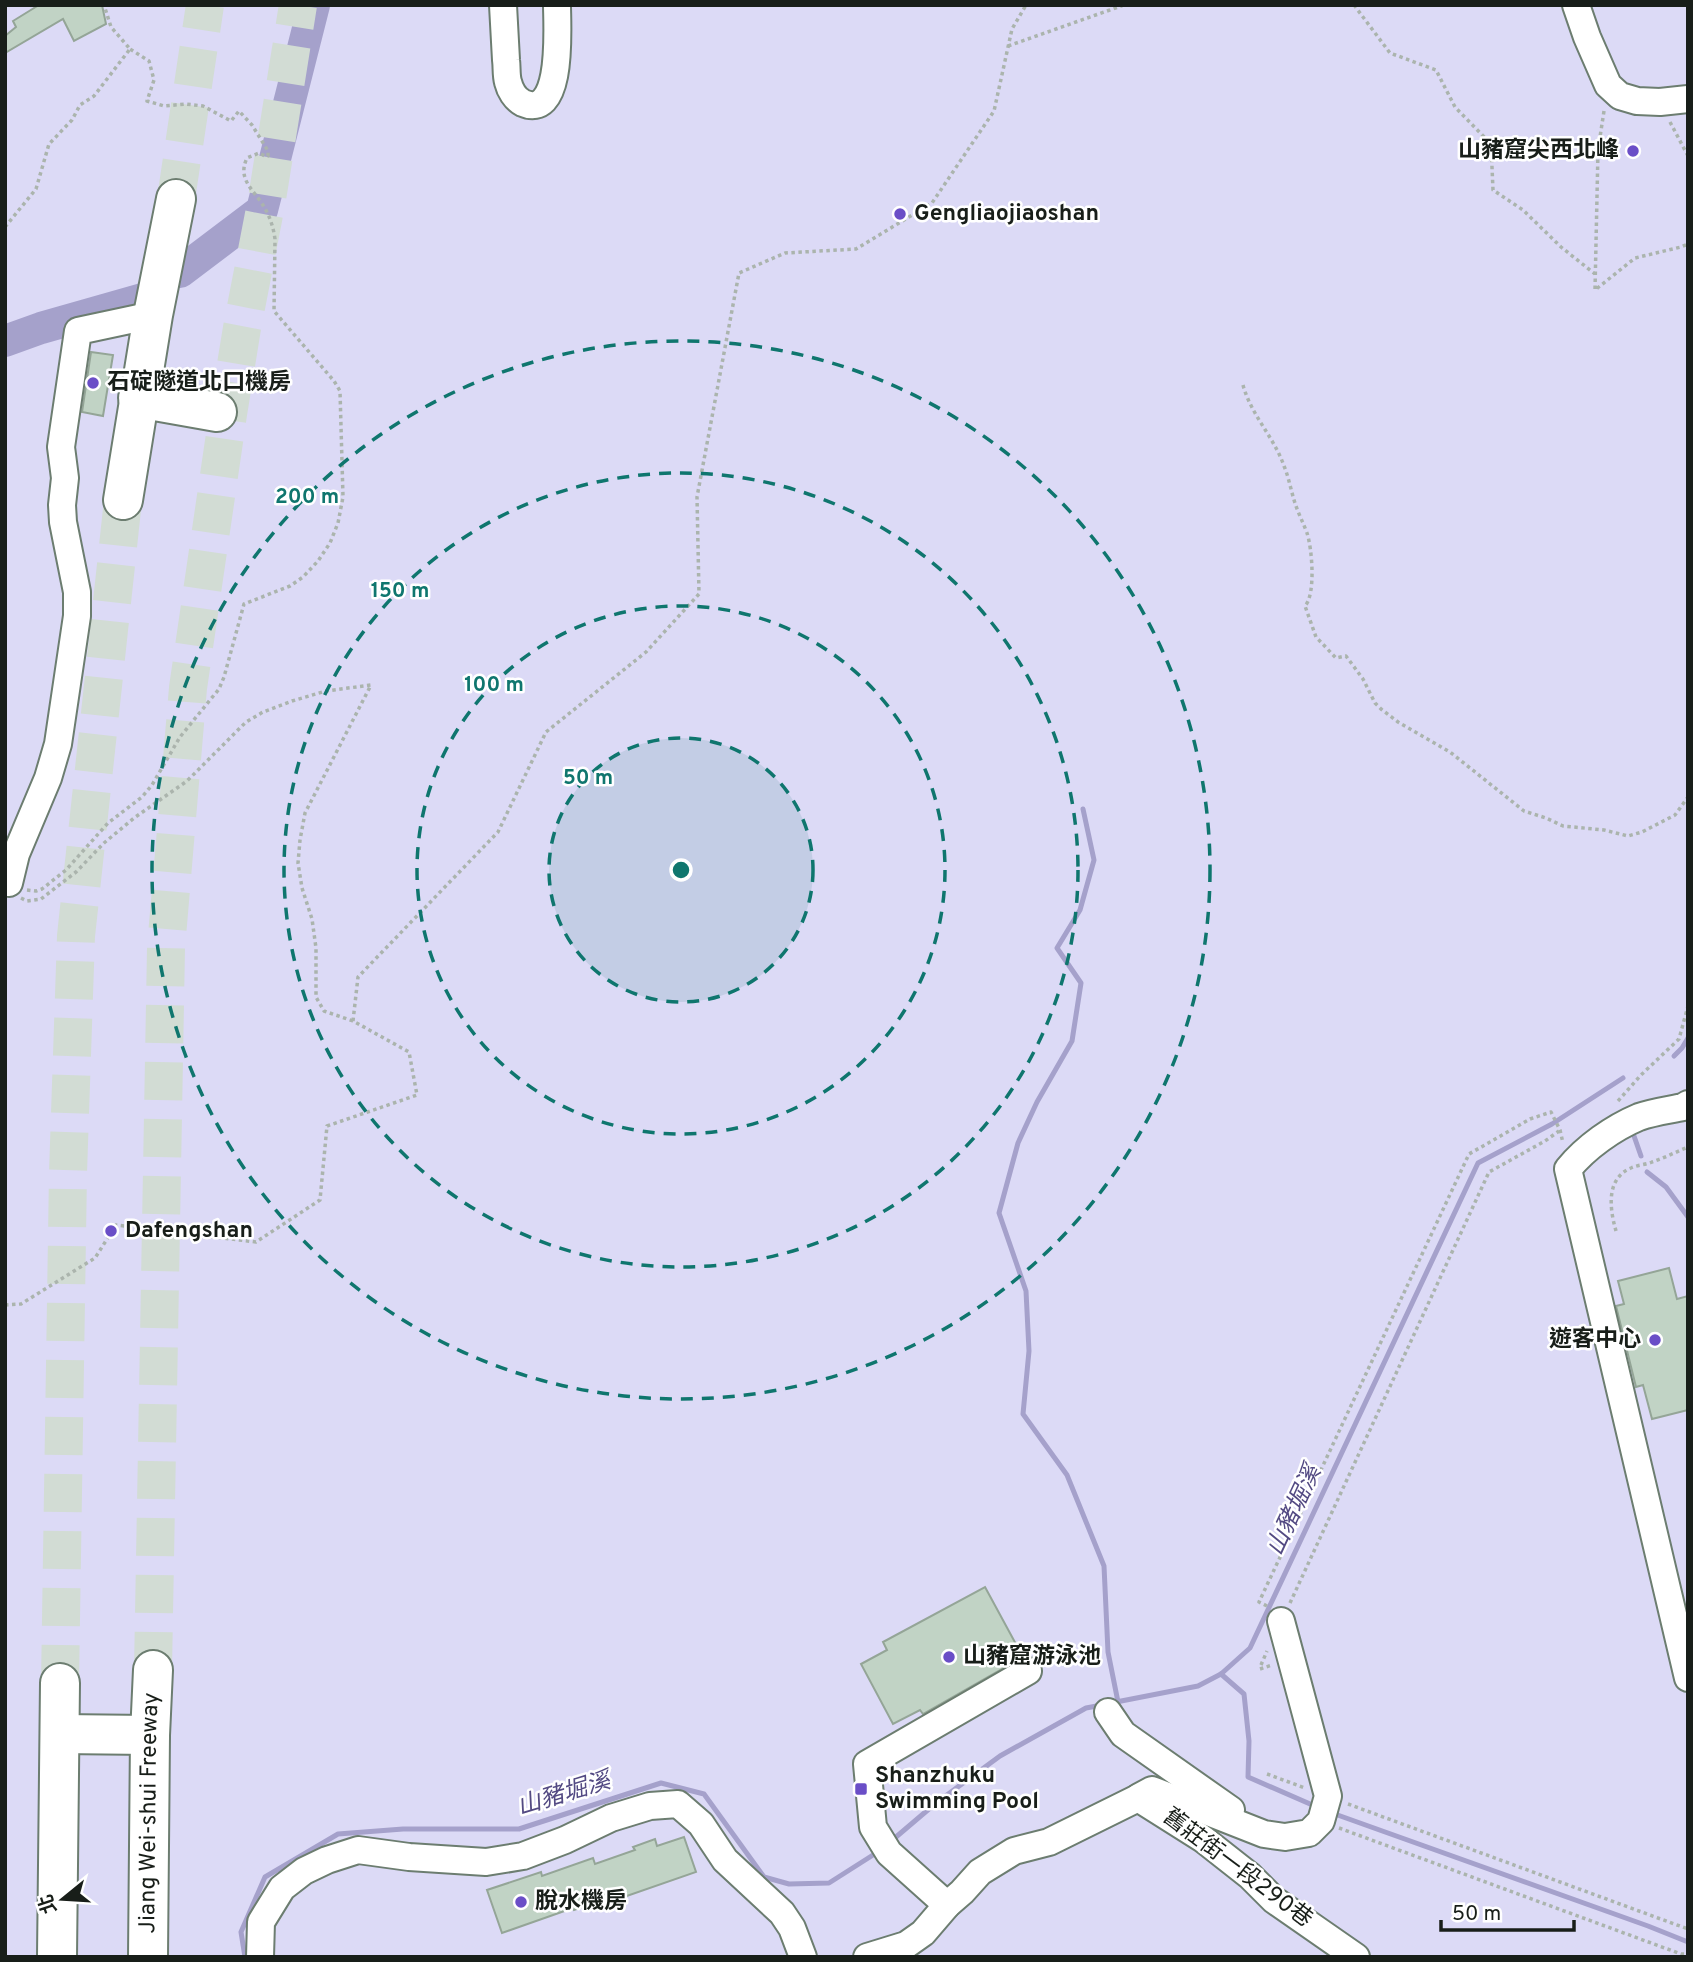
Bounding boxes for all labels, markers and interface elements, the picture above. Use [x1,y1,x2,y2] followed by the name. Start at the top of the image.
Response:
[1458,137,1619,166] place label: 山豬窟尖西北峰
[1625,143,1641,159] marker: 山豬窟尖西北峰
[914,200,1099,229] place label: Gengliaojiaoshan
[892,206,908,222] marker: Gengliaojiaoshan
[107,369,291,398] place label: 石碇隧道北口機房
[85,375,101,391] marker: 石碇隧道北口機房
[275,484,339,511] text: 200 m
[371,578,429,605] text: 150 m
[464,672,524,699] text: 100 m
[563,765,613,792] text: 50 m
[669,858,693,882] centre of rings
[125,1217,253,1246] place label: Dafengshan
[103,1223,119,1239] marker: Dafengshan
[1549,1326,1641,1355] place label: 遊客中心
[1647,1332,1663,1348] marker: 遊客中心
[1261,1458,1330,1561] water label: 山豬堀溪
[963,1643,1101,1672] place label: 山豬窟游泳池
[941,1649,957,1665] marker: 山豬窟游泳池
[134,1692,166,1934] street label: Jiang Wei-shui Freeway
[875,1762,1039,1817] place label: Shanzhuku Swimming Pool
[514,1766,617,1823] water label: 山豬堀溪
[853,1781,869,1797] marker: Shanzhuku Swimming Pool
[1156,1803,1318,1935] street label: 舊莊街一段290巷
[28,1864,98,1934] north arrow
[535,1888,627,1917] place label: 脫水機房
[1441,1888,1574,1932] scale bar
[34,1891,63,1916] text: 北
[513,1894,529,1910] marker: 脫水機房
[1452,1901,1501,1928] text: 50 m

